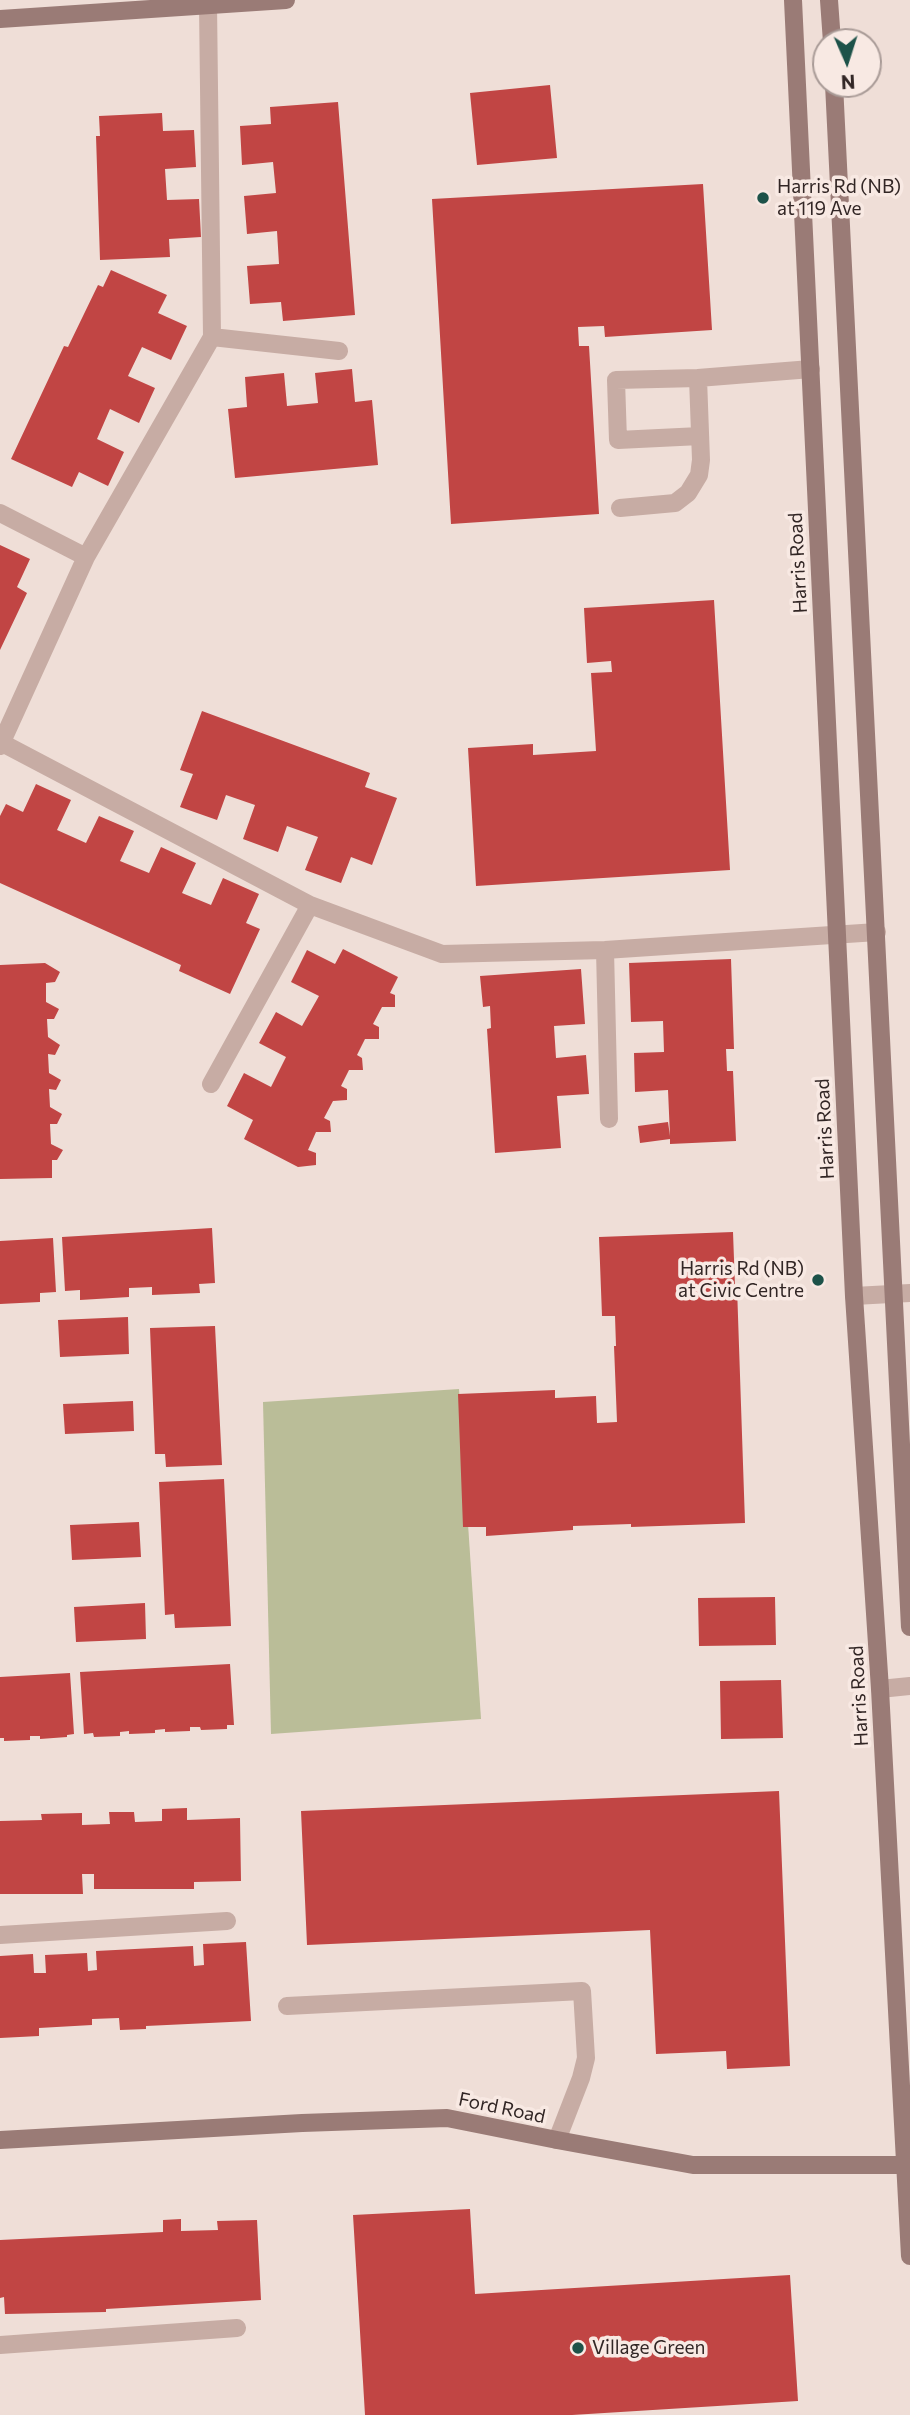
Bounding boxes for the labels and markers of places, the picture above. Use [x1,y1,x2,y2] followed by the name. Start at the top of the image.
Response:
[777,176,901,220] place label: Harris Rd (NB) at 119 Ave
[755,190,771,206] marker: Harris Rd (NB) at 119 Ave
[678,1258,804,1302] place label: Harris Rd (NB) at Civic Centre
[810,1272,826,1288] marker: Harris Rd (NB) at Civic Centre
[592,2337,705,2359] place label: Village Green
[570,2340,586,2356] marker: Village Green

